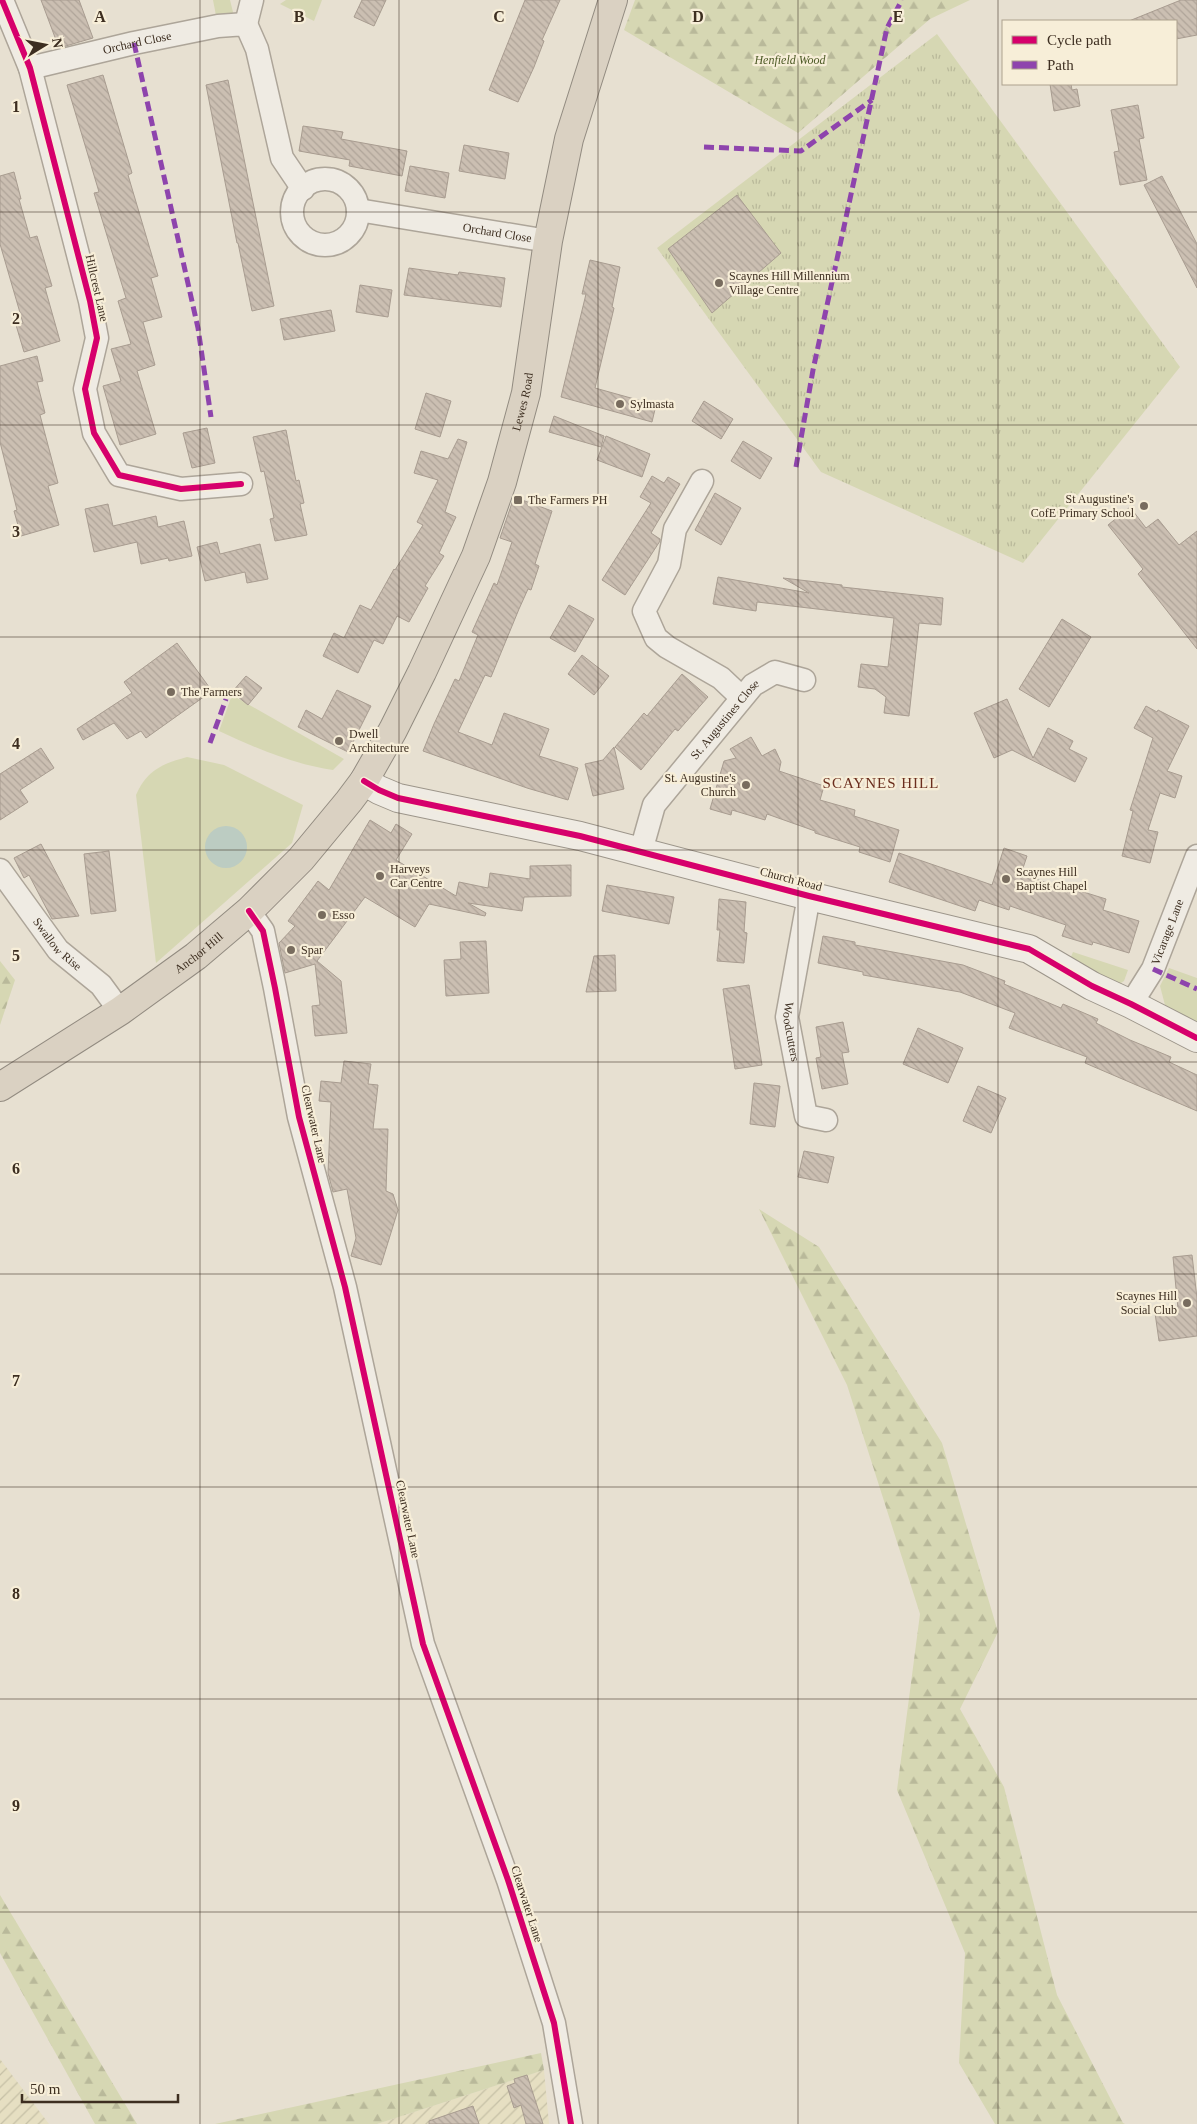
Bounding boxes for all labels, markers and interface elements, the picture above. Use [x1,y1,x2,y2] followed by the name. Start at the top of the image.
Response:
[94,8,106,25] text: A
[294,8,305,25] text: B
[493,8,505,25] text: C
[692,8,704,25] text: D
[893,8,903,25] text: E
[20,20,70,70] north arrow
[1002,20,1177,85] legend
[101,29,173,57] street label: Orchard Close
[1047,32,1112,48] text: Cycle path
[49,37,66,49] text: N
[753,53,827,67] park label: Henfield Wood
[1047,57,1074,73] text: Path
[12,98,20,115] text: 1
[462,220,533,245] street label: Orchard Close
[82,253,112,323] street label: Hillcrest Lane
[729,269,850,297] place label: Scaynes Hill Millennium Village Centre
[713,277,725,289] marker: Scaynes Hill Millennium Village Centre
[12,310,20,327] text: 2
[509,372,536,433] street label: Lewes Road
[630,397,675,411] place label: Sylmasta
[614,398,626,410] marker: Sylmasta
[1031,492,1135,520] place label: St Augustine's CofE Primary School
[528,493,608,507] place label: The Farmers PH
[512,494,524,506] marker: The Farmers PH
[1138,500,1150,512] marker: St Augustine's CofE Primary School
[12,523,20,540] text: 3
[688,676,761,762] street label: St. Augustines Close
[181,685,242,699] place label: The Farmers
[165,686,177,698] marker: The Farmers
[349,727,409,755] place label: Dwell Architecture
[12,735,20,752] text: 4
[333,735,345,747] marker: Dwell Architecture
[664,771,736,799] place label: St. Augustine's Church
[823,775,939,791] district label: SCAYNES HILL
[740,779,752,791] marker: St. Augustine's Church
[390,862,442,890] place label: Harveys Car Centre
[758,864,824,894] street label: Church Road
[1016,865,1088,893] place label: Scaynes Hill Baptist Chapel
[374,870,386,882] marker: Harveys Car Centre
[1000,873,1012,885] marker: Scaynes Hill Baptist Chapel
[1148,897,1187,967] street label: Vicarage Lane
[332,908,355,922] place label: Esso
[316,909,328,921] marker: Esso
[30,915,84,973] street label: Swallow Rise
[172,929,226,976] street label: Anchor Hill
[301,943,323,957] place label: Spar
[285,944,297,956] marker: Spar
[12,947,20,964] text: 5
[780,1001,802,1063] street label: Woodcutters
[298,1084,330,1164] street label: Clearwater Lane
[12,1160,20,1177] text: 6
[1116,1289,1178,1317] place label: Scaynes Hill Social Club
[1181,1297,1193,1309] marker: Scaynes Hill Social Club
[12,1372,20,1389] text: 7
[393,1479,423,1559] street label: Clearwater Lane
[12,1585,20,1602] text: 8
[12,1797,20,1814] text: 9
[508,1864,546,1944] street label: Clearwater Lane
[22,2072,179,2104] scale bar
[30,2081,61,2097] text: 50 m

